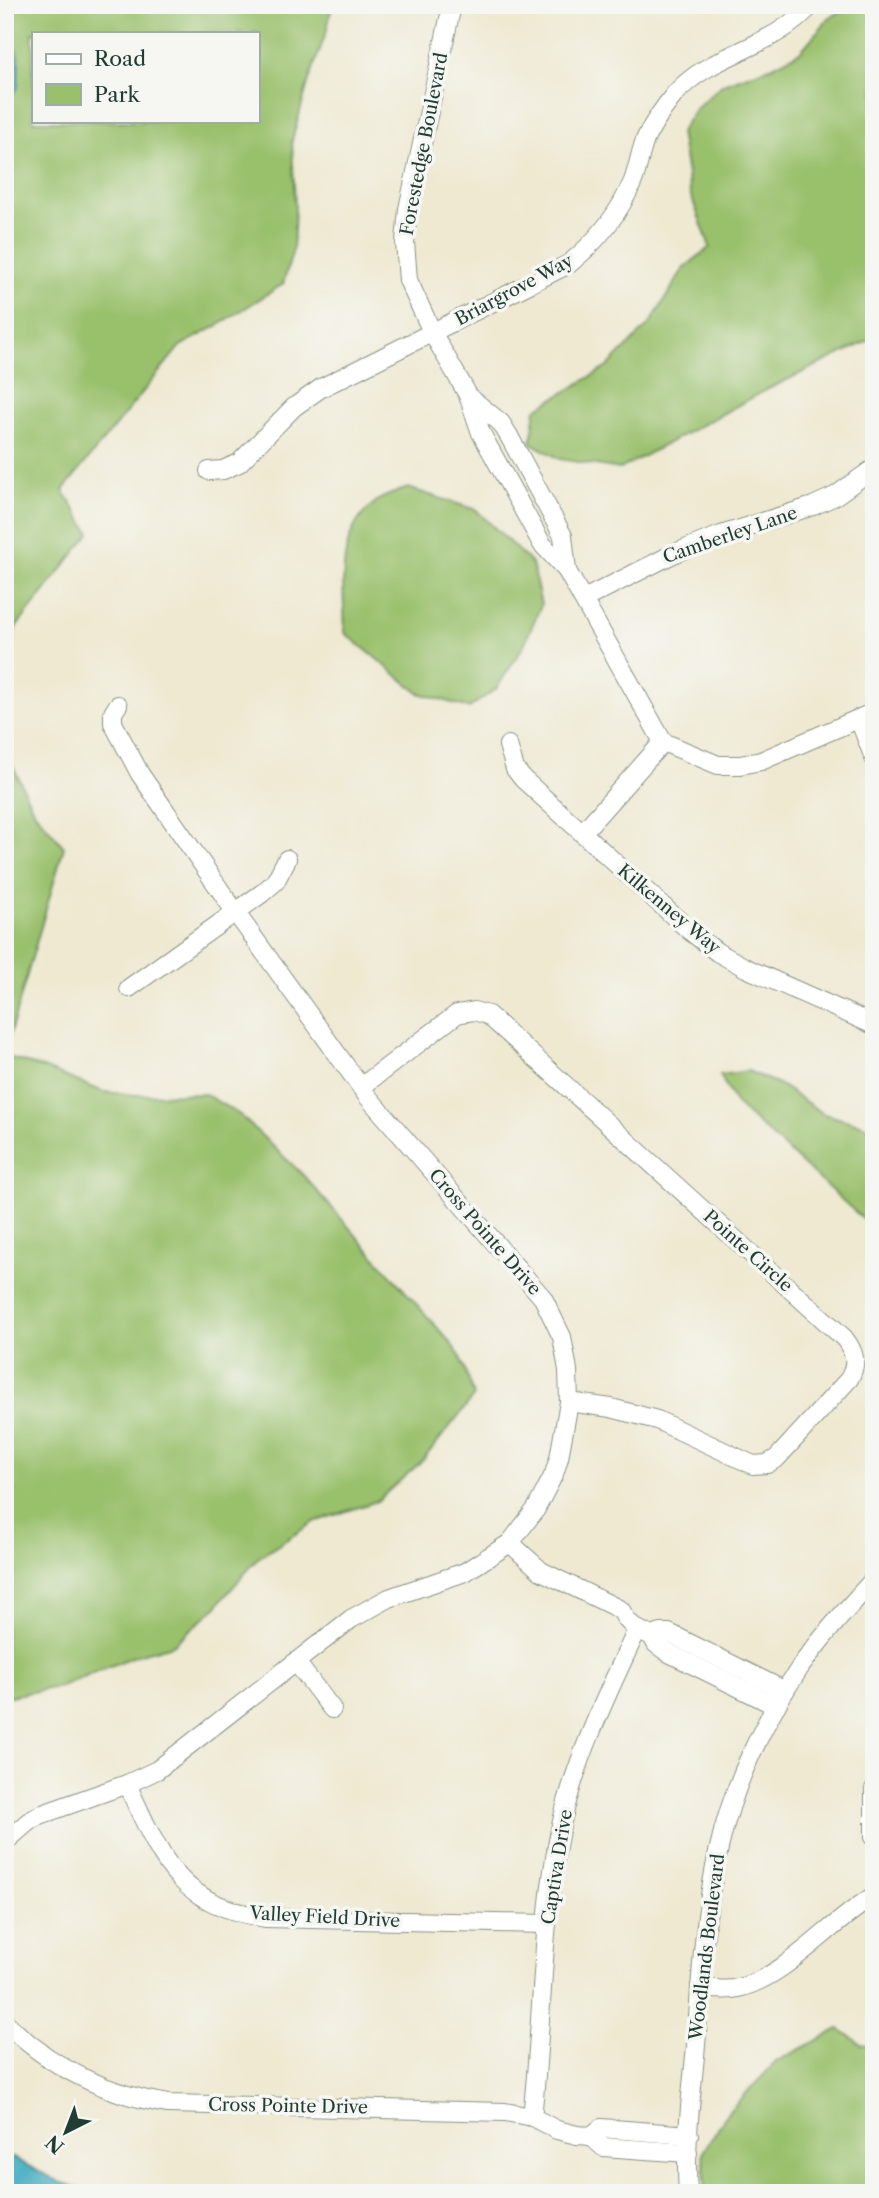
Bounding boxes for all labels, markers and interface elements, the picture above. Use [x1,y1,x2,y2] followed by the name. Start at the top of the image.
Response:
[32,32,259,122] legend
[94,46,146,71] text: Road
[395,51,453,237] street label: Forestedge Boulevard
[94,82,140,107] text: Park
[451,249,578,330] street label: Briargrove Way
[660,502,800,568] street label: Camberley Lane
[613,860,726,959] street label: Kilkenney Way
[424,1164,546,1300] street label: Cross Pointe Drive
[699,1205,797,1297] street label: Pointe Circle
[537,1808,577,1926] street label: Captiva Drive
[685,1852,729,2043] street label: Woodlands Boulevard
[248,1902,401,1932] street label: Valley Field Drive
[208,2094,368,2118] street label: Cross Pointe Drive
[32,2096,102,2166] north arrow
[41,2130,69,2158] text: N

